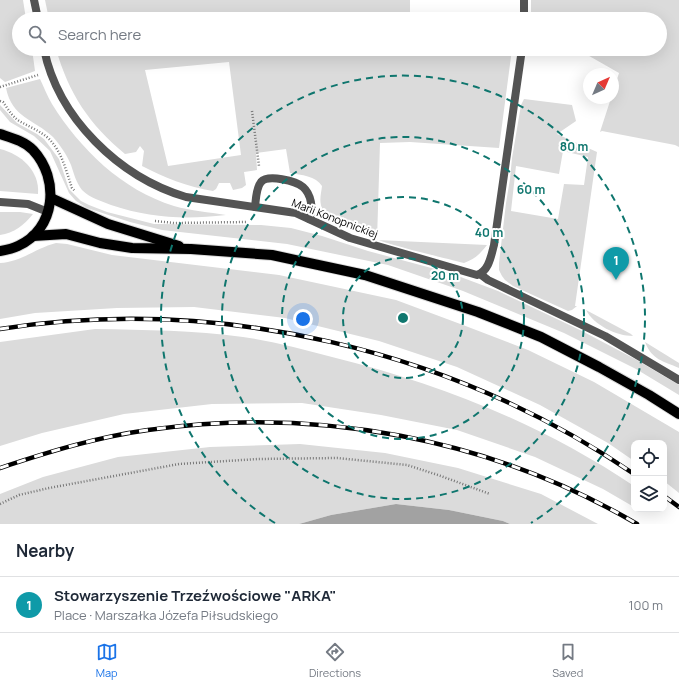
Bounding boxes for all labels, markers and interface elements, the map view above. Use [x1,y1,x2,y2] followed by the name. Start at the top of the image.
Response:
[12,12,667,56] search box
[26,23,48,45] icon: search
[58,24,141,45] text: Search here
[583,68,619,104] north arrow
[560,138,588,155] text: 80 m
[517,181,545,198] text: 60 m
[290,195,380,241] street label: Marii Konopnickiej
[475,224,503,241] text: 40 m
[603,247,629,280] pin: 1
[431,267,459,284] text: 20 m
[293,309,313,329] your location
[396,311,410,325] centre of rings
[631,440,667,512] map controls
[631,440,667,476] button: locate
[631,476,667,512] button: layers
[16,539,74,562] text: Nearby
[54,585,337,606] text: Stowarzyszenie Trzeźwościowe "ARKA"
[26,596,32,614] text: 1
[628,596,663,614] text: 100 m
[54,606,278,624] text: Place · Marszałka Józefa Piłsudskiego
[96,641,118,680] tab: Map
[309,641,361,680] tab: Directions
[552,641,583,680] tab: Saved

